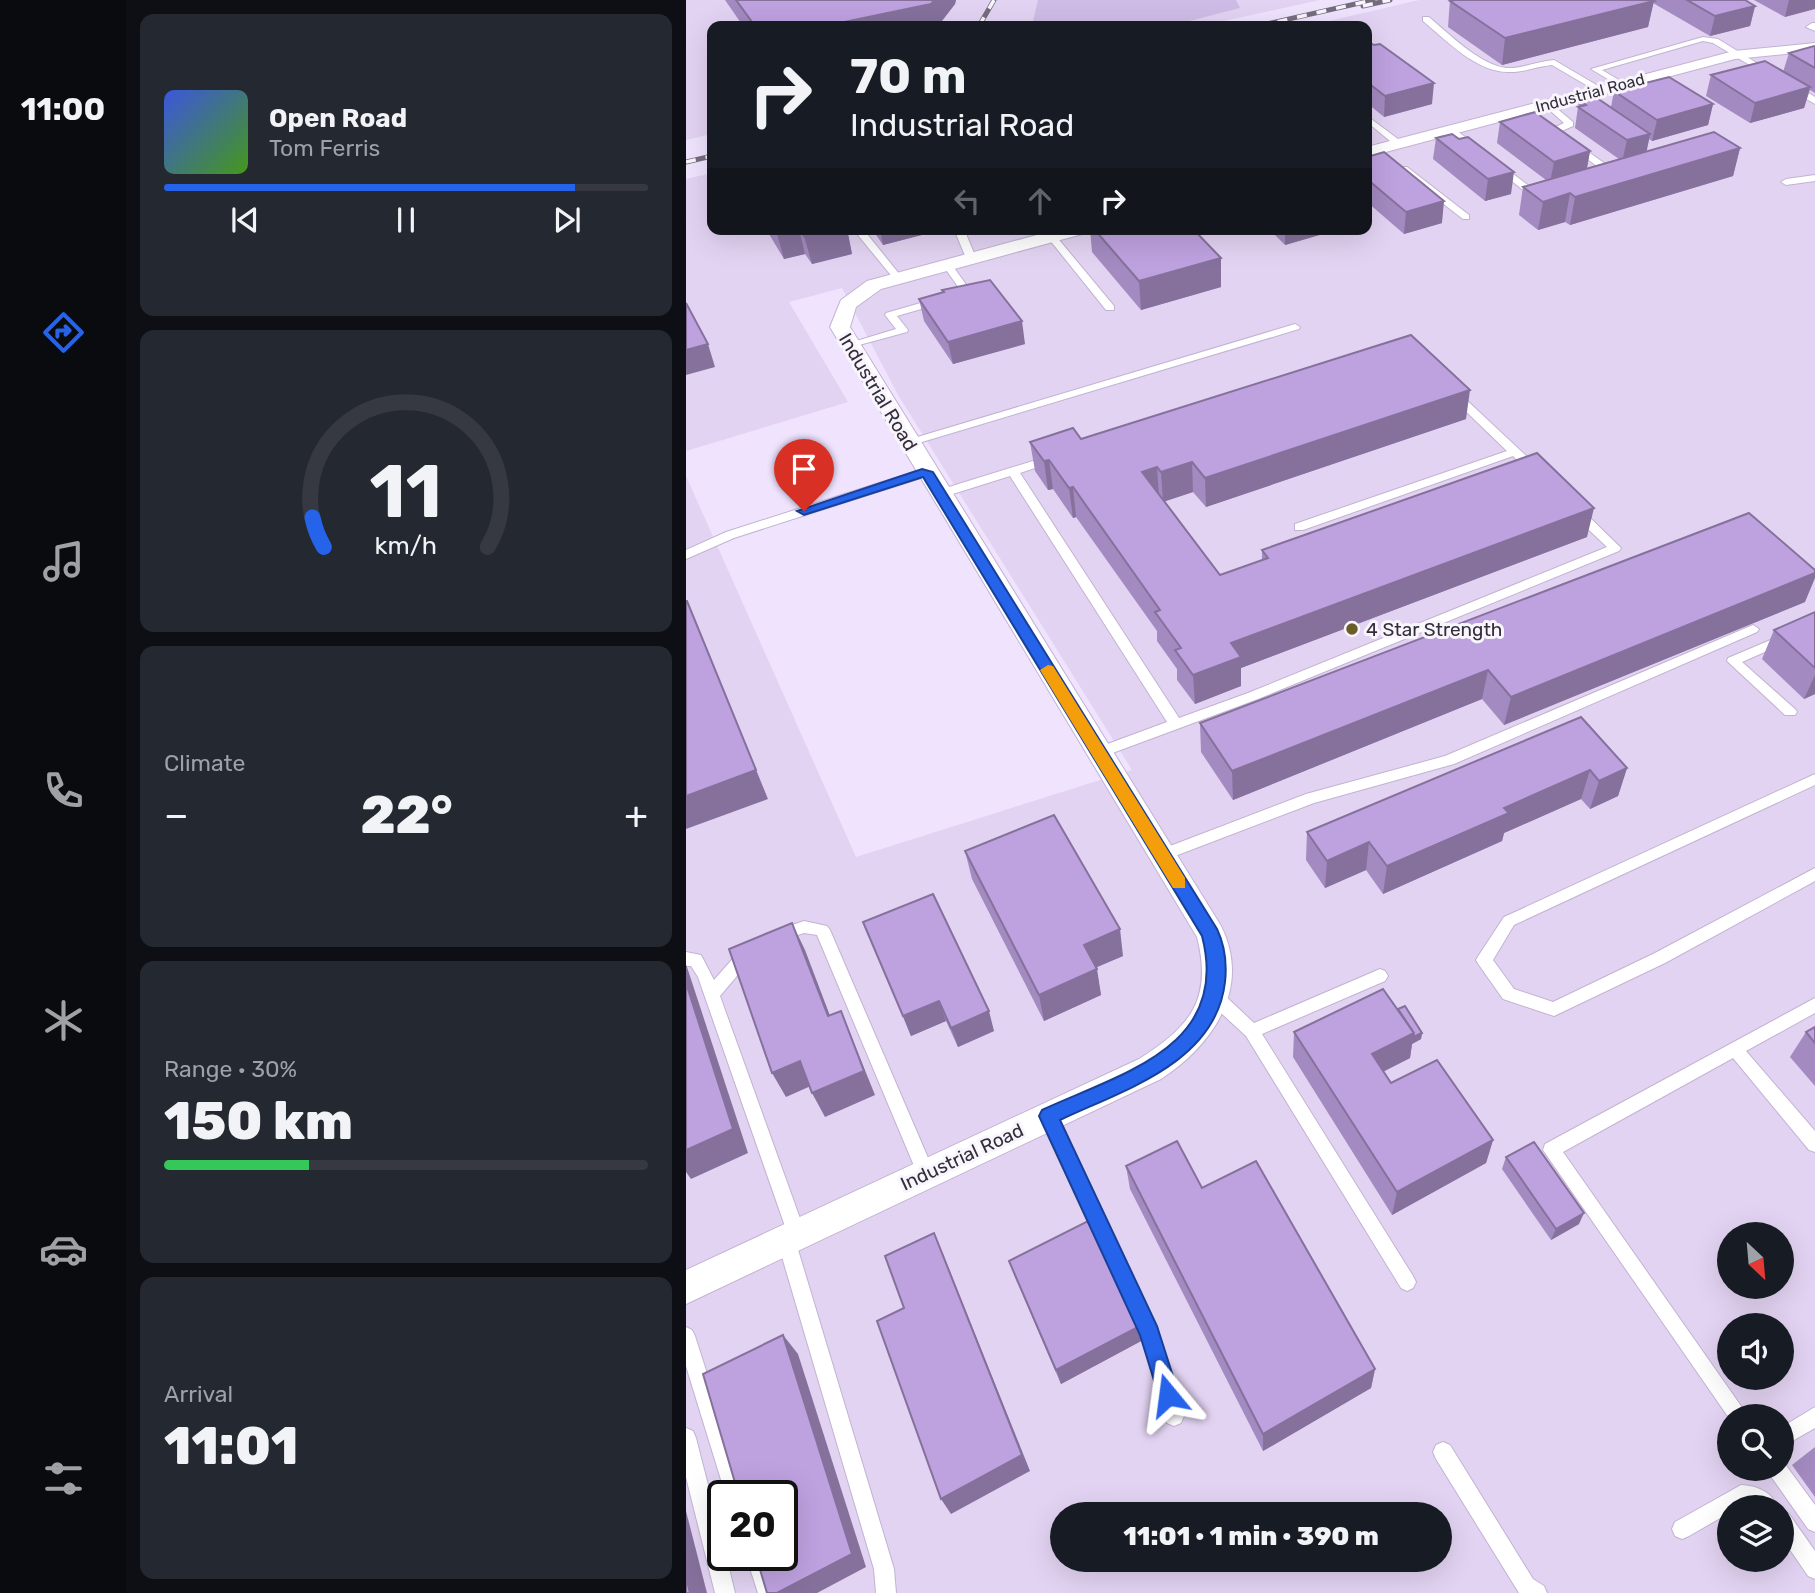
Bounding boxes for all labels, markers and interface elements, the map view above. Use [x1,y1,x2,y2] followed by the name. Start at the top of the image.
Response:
[850,47,967,105] text: 70 m
[735,49,826,140] icon: right
[1533,69,1647,117] street label: Industrial Road
[21,90,105,128] text: 11:00
[269,103,407,134] text: Open Road
[850,106,1074,144] text: Industrial Road
[269,134,380,162] text: Tom Ferris
[948,182,986,220] icon: left
[1021,182,1059,220] icon: ahead
[1094,182,1132,220] icon: right
[226,201,264,239] icon: previous
[387,201,425,239] icon: pause
[548,201,586,239] icon: next
[39,308,88,357] icon: directions
[834,329,922,455] street label: Industrial Road
[774,439,834,511] pin
[370,449,442,535] text: 11
[785,450,823,488] icon: arrive
[375,530,437,559] text: km/h
[39,537,88,586] icon: music
[1366,618,1502,641] place label: 4 Star Strength
[1344,621,1360,637] marker: 4 Star Strength
[164,749,245,777] text: Climate
[39,766,88,815] icon: phone
[360,784,453,846] text: 22°
[164,792,189,838] text: −
[624,792,648,838] text: +
[39,996,88,1045] icon: climate
[164,1055,297,1083] text: Range · 30%
[164,1090,353,1152] text: 150 km
[897,1118,1027,1196] street label: Industrial Road
[1717,1222,1794,1298] north arrow
[1717,1222,1794,1572] map controls
[39,1225,88,1274] icon: car
[1717,1313,1794,1390] button: sound
[1131,1358,1205,1432] position arrow
[164,1380,233,1408] text: Arrival
[1717,1404,1794,1481] button: search
[164,1415,299,1477] text: 11:01
[39,1454,88,1503] icon: filters
[707,1480,798,1571] speed limit sign: 20
[1717,1495,1794,1572] button: layers
[1123,1521,1379,1552] text: 11:01 · 1 min · 390 m

